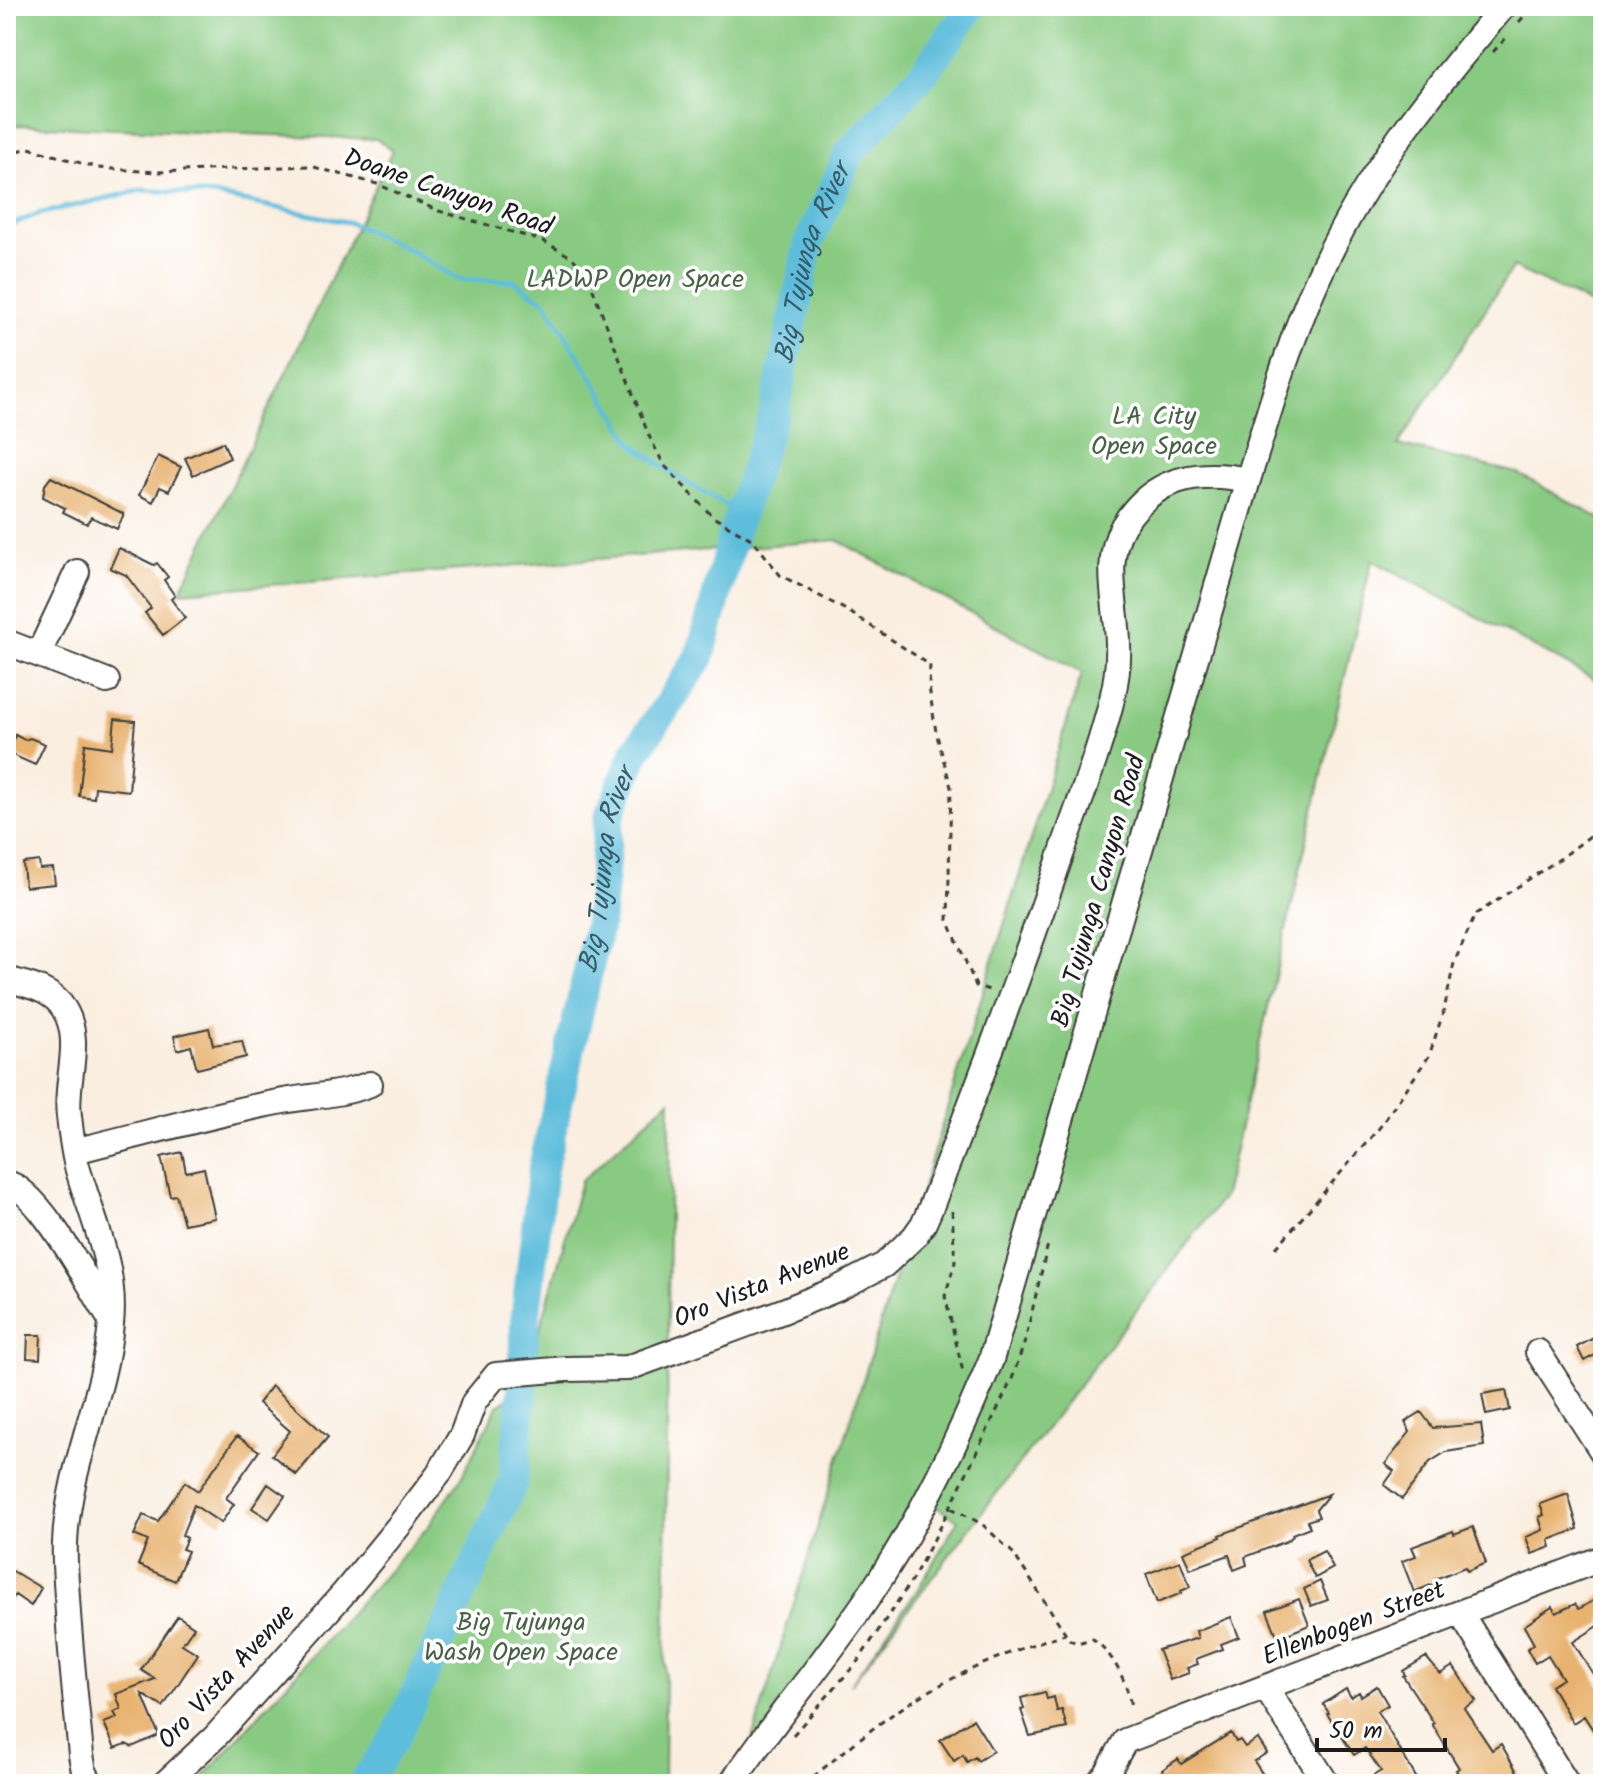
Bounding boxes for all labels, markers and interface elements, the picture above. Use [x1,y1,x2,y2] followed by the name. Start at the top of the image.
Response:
[338,138,559,249] street label: Doane Canyon Road
[762,151,866,368] water label: Big Tujunga River
[526,259,744,301] park label: LADWP Open Space
[1091,396,1217,468] park label: LA City Open Space
[1040,749,1158,1032] street label: Big Tujunga Canyon Road
[566,756,651,977] water label: Big Tujunga River
[667,1231,857,1341] street label: Oro Vista Avenue
[1256,1569,1453,1678] street label: Ellenbogen Street
[148,1594,306,1760] street label: Oro Vista Avenue
[424,1602,618,1674] park label: Big Tujunga Wash Open Space
[1317,1702,1445,1752] scale bar
[1329,1712,1383,1751] text: 50 m

